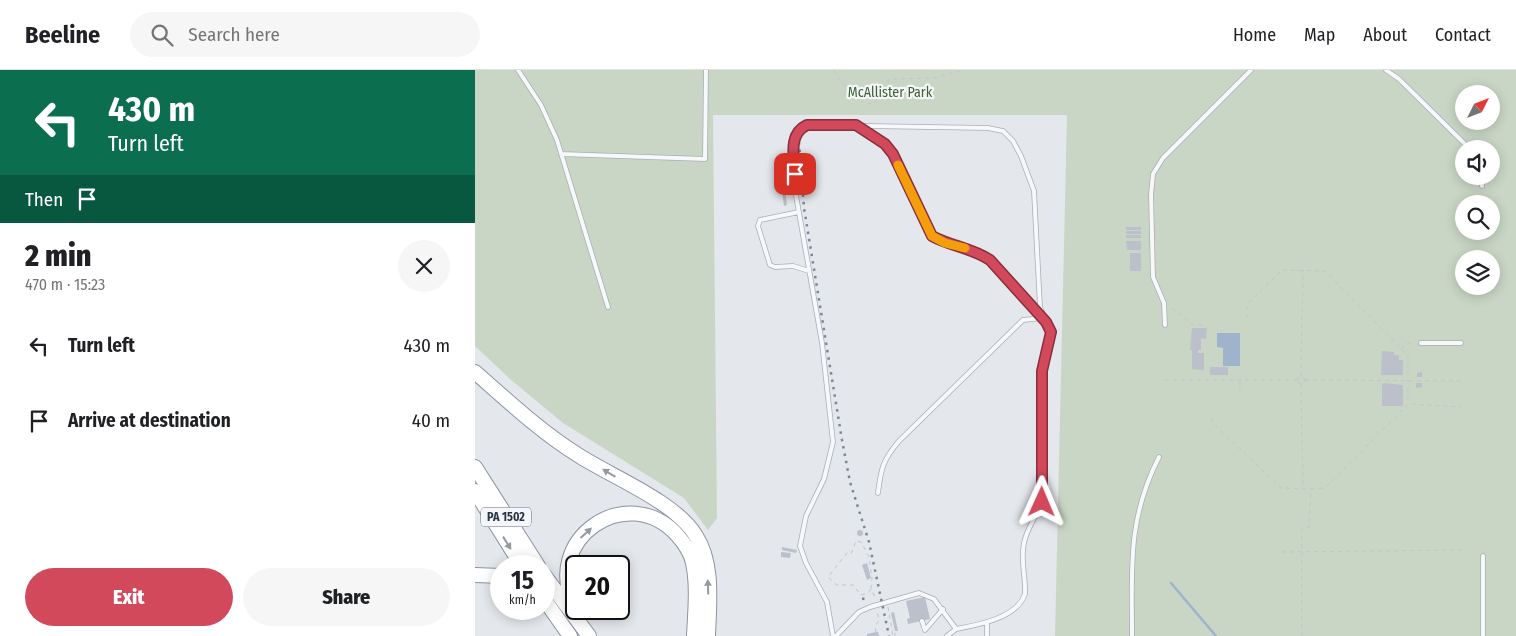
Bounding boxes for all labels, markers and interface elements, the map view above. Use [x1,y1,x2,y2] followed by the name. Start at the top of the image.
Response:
[130,12,480,57] search box
[25,21,100,49] text: Beeline
[148,21,176,49] icon: search
[188,23,280,46] text: Search here
[1233,24,1276,46] text: Home
[1304,24,1335,46] text: Map
[1363,24,1407,46] text: About
[1435,24,1491,46] text: Contact
[848,84,933,101] park label: McAllister Park
[1455,85,1500,130] north arrow
[1455,85,1500,295] map controls
[108,88,195,130] text: 430 m
[25,90,90,155] icon: left
[108,130,184,157] text: Turn left
[1455,140,1500,185] button: sound
[774,153,816,195] pin
[781,160,809,188] icon: arrive
[73,185,101,213] icon: arrive
[25,188,63,211] text: Then
[1455,195,1500,240] button: search
[25,238,91,274] text: 2 min
[398,240,450,292] button: close
[1455,250,1500,295] button: layers
[25,275,105,294] text: 470 m · 15:23
[25,332,53,360] icon: left
[68,334,135,357] text: Turn left
[404,334,450,357] text: 430 m
[25,407,53,435] icon: arrive
[68,409,231,432] text: Arrive at destination
[412,409,450,432] text: 40 m
[602,469,615,478] one-way arrow
[1015,475,1067,527] position arrow
[481,508,531,527] road number: PA 1502
[580,527,592,539] one-way arrow
[503,537,512,550] one-way arrow
[565,555,630,620] speed limit sign: 20
[511,566,534,596] text: 15
[25,568,233,626] button: Exit
[243,568,450,626] button: Share
[704,579,712,595] one-way arrow
[509,593,536,607] text: km/h

